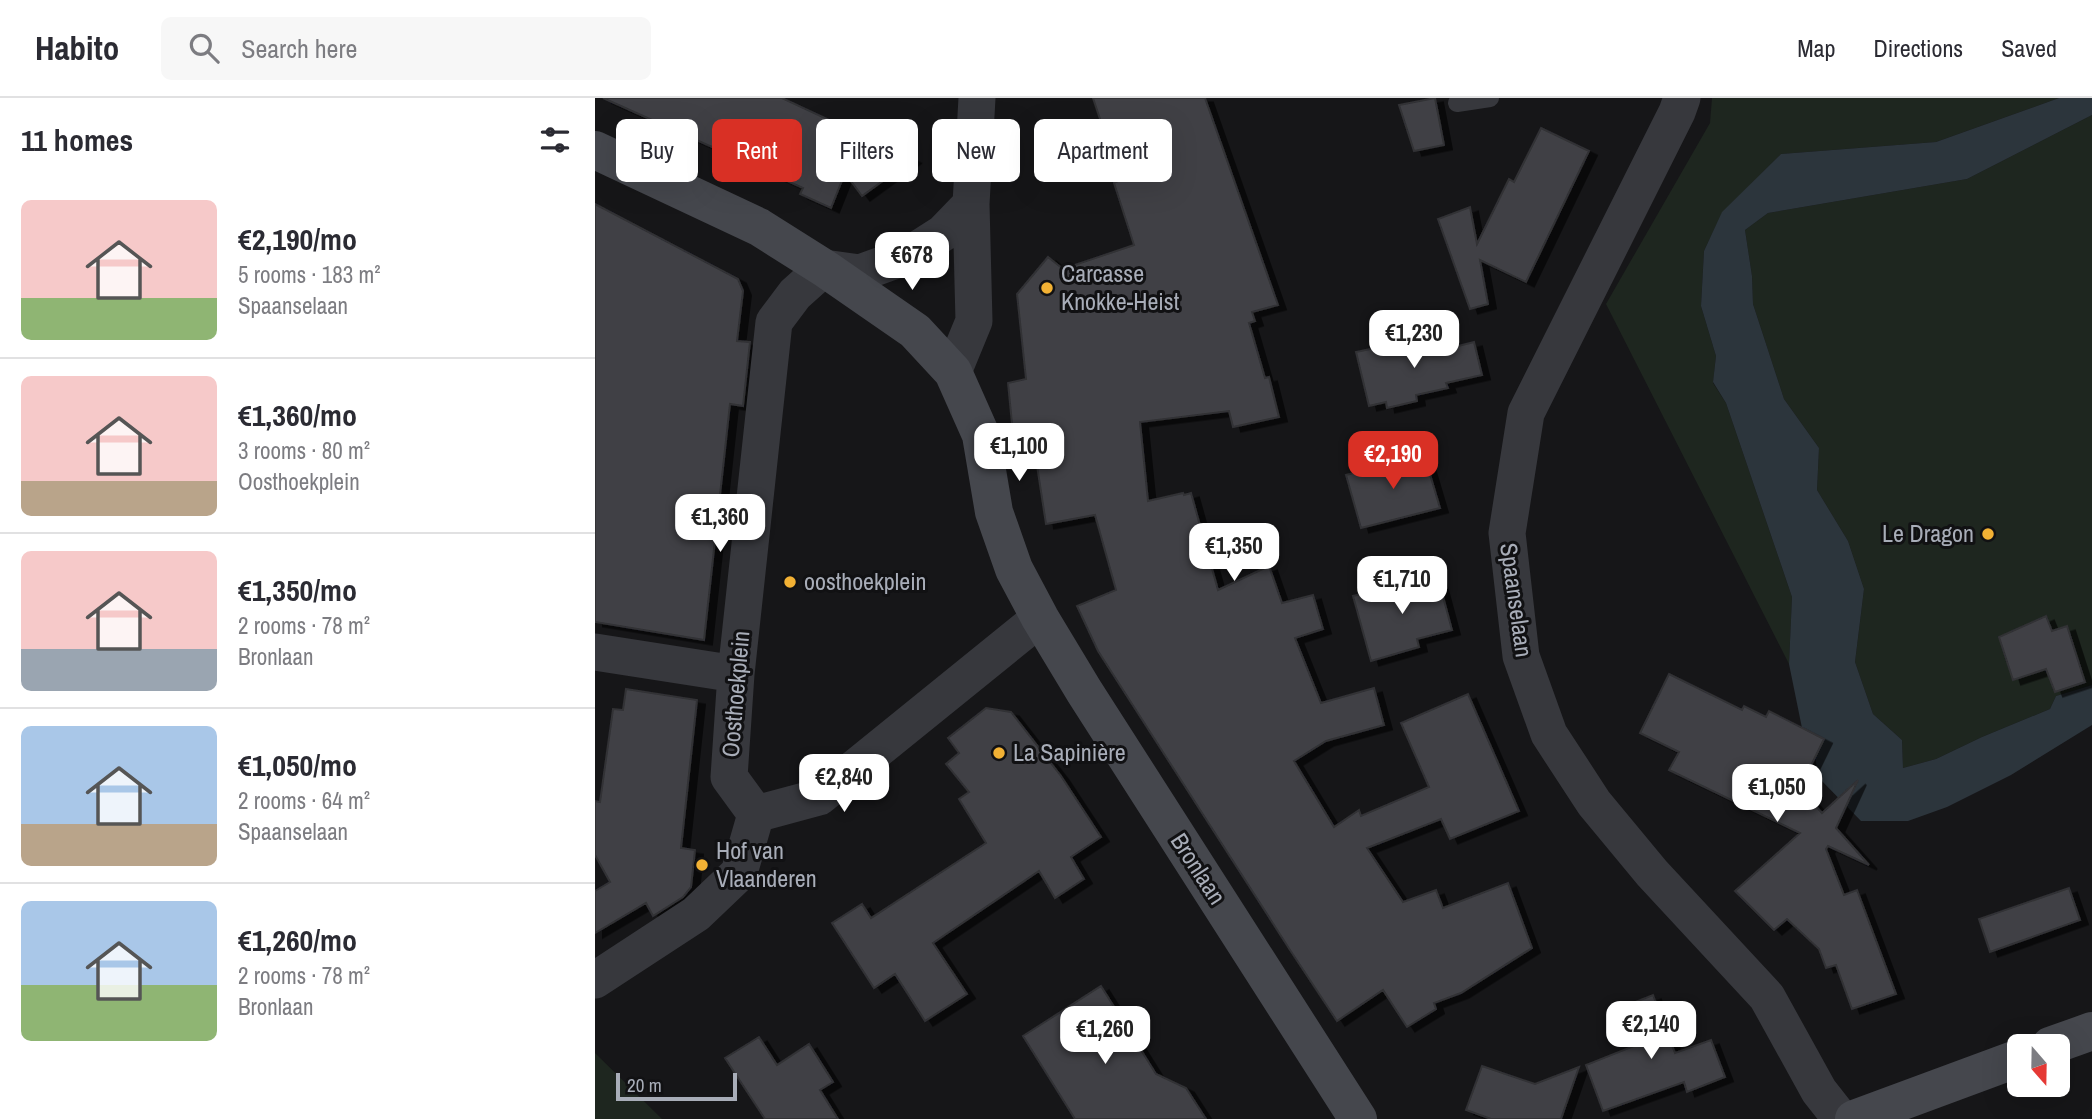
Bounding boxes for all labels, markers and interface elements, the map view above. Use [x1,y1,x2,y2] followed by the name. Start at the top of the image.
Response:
[161,17,651,80] search box
[35,26,119,70] text: Habito
[185,29,223,67] icon: search
[241,31,357,66] text: Search here
[1797,32,1835,64] text: Map
[1873,32,1963,64] text: Directions
[2001,32,2057,64] text: Saved
[616,119,698,182] chip: Buy
[712,119,802,182] chip: Rent
[816,119,918,182] chip: Filters
[932,119,1020,182] chip: New
[1034,119,1172,182] chip: Apartment
[21,120,133,160] text: 11 homes
[536,121,574,159] icon: filters
[238,219,357,259] text: €2,190/mo
[77,228,161,312] icon: home
[871,232,953,292] pin: €678
[891,239,933,270] text: €678
[1061,257,1180,317] place label: Carcasse Knokke-Heist
[238,259,381,290] text: 5 rooms · 183 m²
[1039,280,1055,296] marker: Carcasse Knokke-Heist
[238,290,348,321] text: Spaanselaan
[1357,310,1471,370] pin: €1,230
[1385,317,1443,348] text: €1,230
[238,395,357,435] text: €1,360/mo
[77,404,161,488] icon: home
[962,424,1076,483] pin: €1,100
[990,430,1048,461] text: €1,100
[1336,432,1450,491] pin: €2,190
[238,435,370,466] text: 3 rooms · 80 m²
[1364,438,1422,469] text: €2,190
[238,466,360,497] text: Oosthoekplein
[663,494,777,554] pin: €1,360
[691,501,749,532] text: €1,360
[1882,517,1974,549] place label: Le Dragon
[1177,524,1291,583] pin: €1,350
[1980,526,1996,542] marker: Le Dragon
[1205,530,1263,561] text: €1,350
[1493,541,1541,659] street label: Spaanselaan
[1345,556,1459,616] pin: €1,710
[1373,563,1431,594] text: €1,710
[804,565,927,597] place label: oosthoekplein
[238,570,357,610] text: €1,350/mo
[782,574,798,590] marker: oosthoekplein
[77,579,161,663] icon: home
[238,610,370,641] text: 2 rooms · 78 m²
[714,629,756,759] street label: Oosthoekplein
[238,641,314,672] text: Bronlaan
[1013,736,1126,768] place label: La Sapinière
[238,745,357,785] text: €1,050/mo
[991,745,1007,761] marker: La Sapinière
[77,754,161,838] icon: home
[787,754,901,814] pin: €2,840
[815,761,873,792] text: €2,840
[1720,764,1834,824] pin: €1,050
[1748,771,1806,802] text: €1,050
[238,785,370,816] text: 2 rooms · 64 m²
[238,816,348,847] text: Spaanselaan
[1164,827,1234,910] street label: Bronlaan
[716,834,817,894] place label: Hof van Vlaanderen
[694,857,710,873] marker: Hof van Vlaanderen
[238,920,357,960] text: €1,260/mo
[77,929,161,1013] icon: home
[238,960,370,991] text: 2 rooms · 78 m²
[238,991,314,1022] text: Bronlaan
[1594,1002,1708,1061] pin: €2,140
[1048,1006,1162,1066] pin: €1,260
[1622,1008,1680,1039] text: €2,140
[1076,1013,1134,1044] text: €1,260
[2007,1034,2070,1097] north arrow
[2007,1034,2070,1097] map controls
[616,1070,737,1102] scale bar
[627,1072,662,1098] text: 20 m

